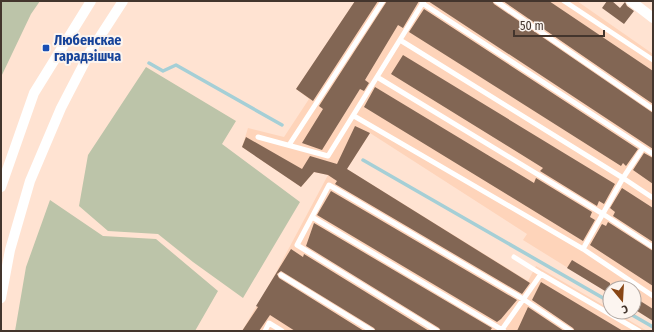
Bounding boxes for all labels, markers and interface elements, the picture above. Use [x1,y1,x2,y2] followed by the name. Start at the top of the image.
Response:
[514,12,604,38] scale bar
[520,19,544,33] text: 50 m
[54,32,121,65] place label: Любенскае гарадзішча
[41,43,51,53] marker: Любенскае гарадзішча
[602,280,642,320] north arrow
[620,302,630,316] text: С

